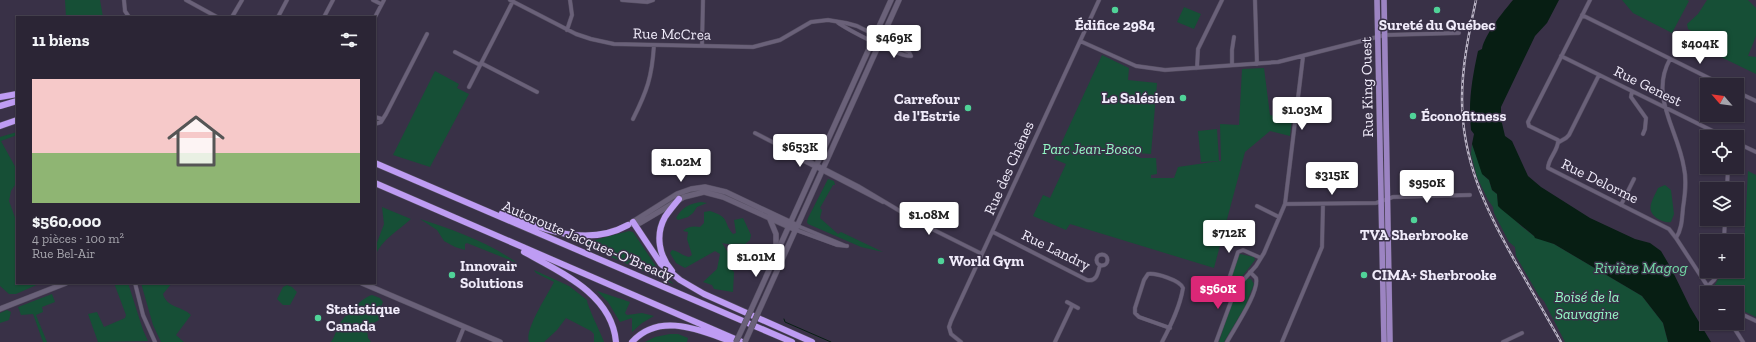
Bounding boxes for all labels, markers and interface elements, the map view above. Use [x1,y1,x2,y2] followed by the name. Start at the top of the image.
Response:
[1110,5,1120,15] marker: Édifice 2984
[1432,5,1442,15] marker: Sureté du Québec
[1075,16,1156,34] place label: Édifice 2984
[1379,16,1495,34] place label: Sureté du Québec
[633,24,711,44] street label: Rue McCrea
[866,25,922,59] pin: $469K
[338,29,360,51] icon: filters
[32,30,89,50] text: 11 biens
[876,30,912,45] text: $469K
[1672,31,1728,65] pin: $404K
[1357,36,1377,138] street label: Rue King Ouest
[1681,36,1719,51] text: $404K
[1611,62,1685,110] street label: Rue Genest
[1700,78,1744,122] north arrow
[1700,78,1744,330] map controls
[1102,89,1175,107] place label: Le Salésien
[894,90,960,125] place label: Carrefour de l'Estrie
[1178,93,1188,103] marker: Le Salésien
[1269,97,1335,131] pin: $1.03M
[1282,102,1322,117] text: $1.03M
[963,103,973,113] marker: Carrefour de l'Estrie
[160,105,232,177] icon: home
[1421,107,1506,125] place label: Éconofitness
[1408,111,1418,121] marker: Éconofitness
[980,118,1038,218] street label: Rue des Chênes
[1700,130,1744,174] button: locate
[772,134,828,168] pin: $653K
[782,139,818,154] text: $653K
[1042,140,1142,158] park label: Parc Jean-Bosco
[648,149,714,183] pin: $1.02M
[661,154,701,169] text: $1.02M
[1558,155,1642,207] street label: Rue Delorme
[1304,162,1360,196] pin: $315K
[1315,167,1349,182] text: $315K
[1399,170,1455,204] pin: $950K
[1409,175,1445,190] text: $950K
[1700,182,1744,226] button: layers
[500,197,677,285] street label: Autoroute Jacques-O'Bready
[896,202,962,236] pin: $1.08M
[909,207,949,222] text: $1.08M
[32,211,101,231] text: $560,000
[1409,215,1419,225] marker: TVA Sherbrooke
[1201,220,1257,254] pin: $712K
[1212,225,1246,240] text: $712K
[1019,226,1094,275] street label: Rue Landry
[1360,226,1468,244] place label: TVA Sherbrooke
[32,231,124,246] text: 4 pièces · 100 m²
[1700,234,1744,278] button: +
[723,244,789,278] pin: $1.01M
[32,246,95,261] text: Rue Bel-Air
[736,249,776,264] text: $1.01M
[949,252,1024,270] place label: World Gym
[936,256,946,266] marker: World Gym
[460,257,523,292] place label: Innovair Solutions
[1594,258,1689,277] water label: Rivière Magog
[1372,266,1497,284] place label: CIMA+ Sherbrooke
[447,270,457,280] marker: Innovair Solutions
[1359,270,1369,280] marker: CIMA+ Sherbrooke
[1190,276,1246,310] pin: $560K
[1200,281,1236,296] text: $560K
[1700,286,1744,330] button: −
[1555,288,1619,323] park label: Boisé de la Sauvagine
[326,300,400,335] place label: Statistique Canada
[313,313,323,323] marker: Statistique Canada

